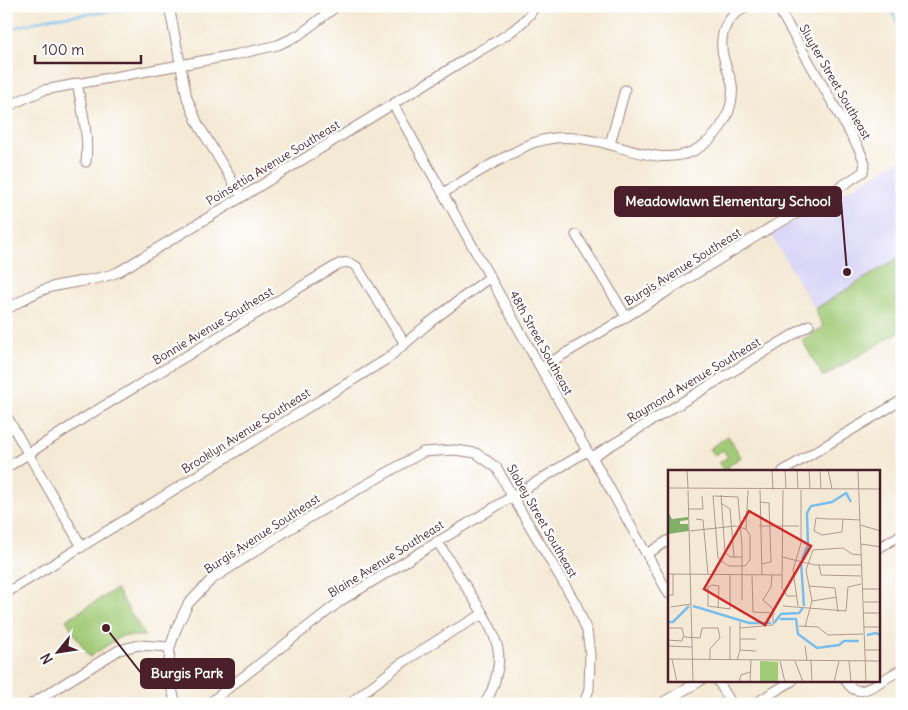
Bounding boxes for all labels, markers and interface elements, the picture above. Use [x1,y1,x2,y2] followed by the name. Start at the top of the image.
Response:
[796,22,875,142] street label: Sluyter Street Southeast
[35,32,141,64] scale bar
[42,40,84,59] text: 100 m
[203,117,342,208] street label: Poinsettia Avenue Southeast
[615,187,841,216] callout: Meadowlawn Elementary School
[625,192,831,210] text: Meadowlawn Elementary School
[622,225,744,309] street label: Burgis Avenue Southeast
[150,284,276,367] street label: Bonnie Avenue Southeast
[507,288,576,397] street label: 48th Street Southeast
[624,334,763,425] street label: Raymond Avenue Southeast
[179,385,313,476] street label: Brooklyn Avenue Southeast
[504,462,581,580] street label: Slobey Street Southeast
[668,470,880,682] inset map
[201,491,322,577] street label: Burgis Avenue Southeast
[325,517,446,600] street label: Blaine Avenue Southeast
[32,628,82,678] north arrow
[37,650,57,667] text: N
[141,659,234,688] callout: Burgis Park
[151,664,223,682] text: Burgis Park

